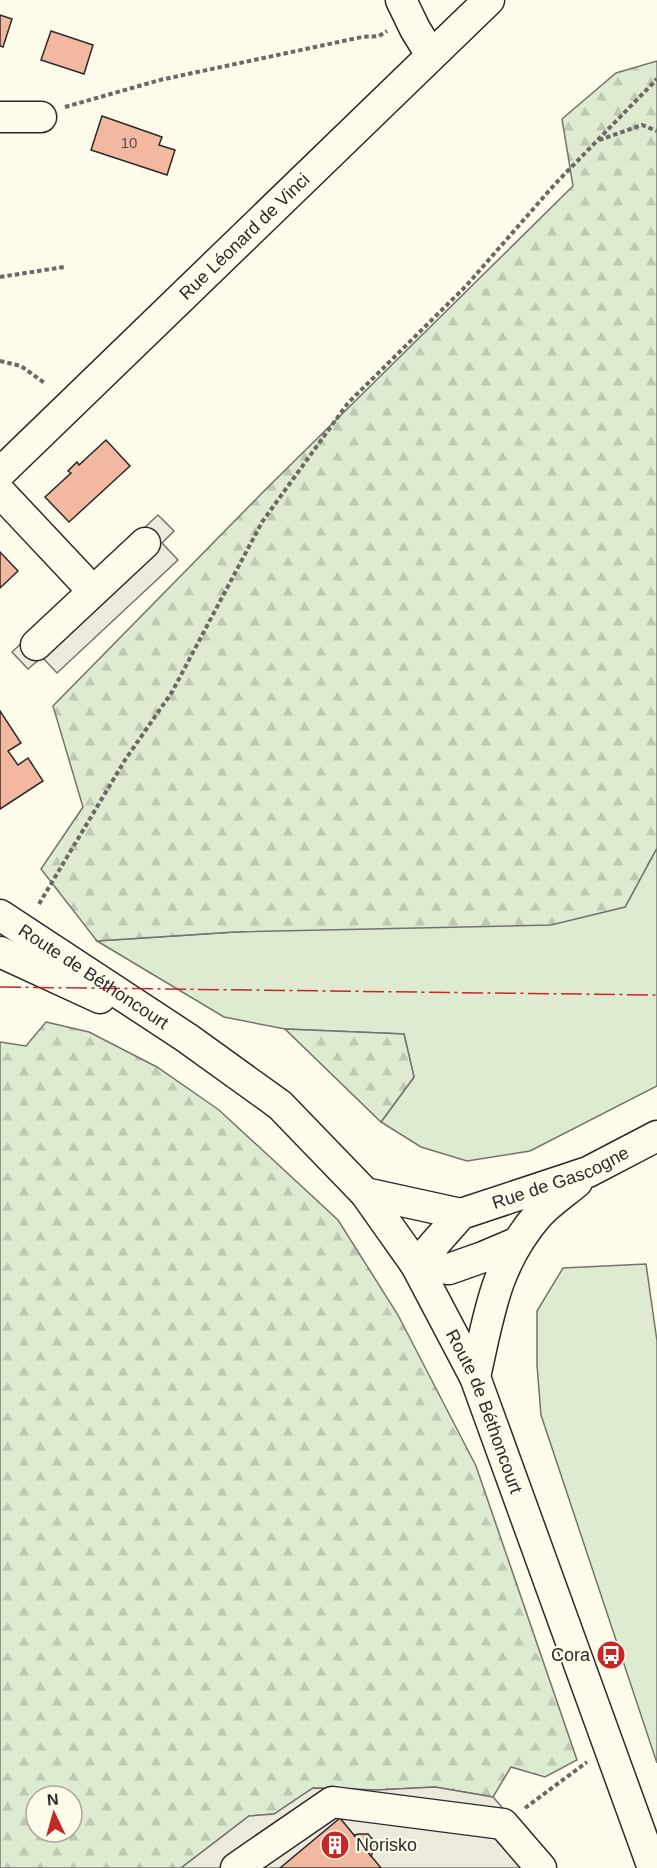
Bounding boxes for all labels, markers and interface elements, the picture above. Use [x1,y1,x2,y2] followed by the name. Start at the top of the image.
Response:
[121,134,137,151] house number: 10
[175,169,313,304] street label: Rue Léonard de Vinci
[15,920,172,1033] street label: Route de Béthoncourt
[490,1142,632,1213] street label: Rue de Gascogne
[442,1326,526,1496] street label: Route de Béthoncourt
[595,1639,627,1671] bus stop icon: Cora
[551,1645,591,1665] place label: Cora
[24,1784,84,1844] north arrow
[46,1791,59,1809] text: N
[319,1829,351,1861] building icon: Norisko
[356,1835,417,1855] place label: Norisko

